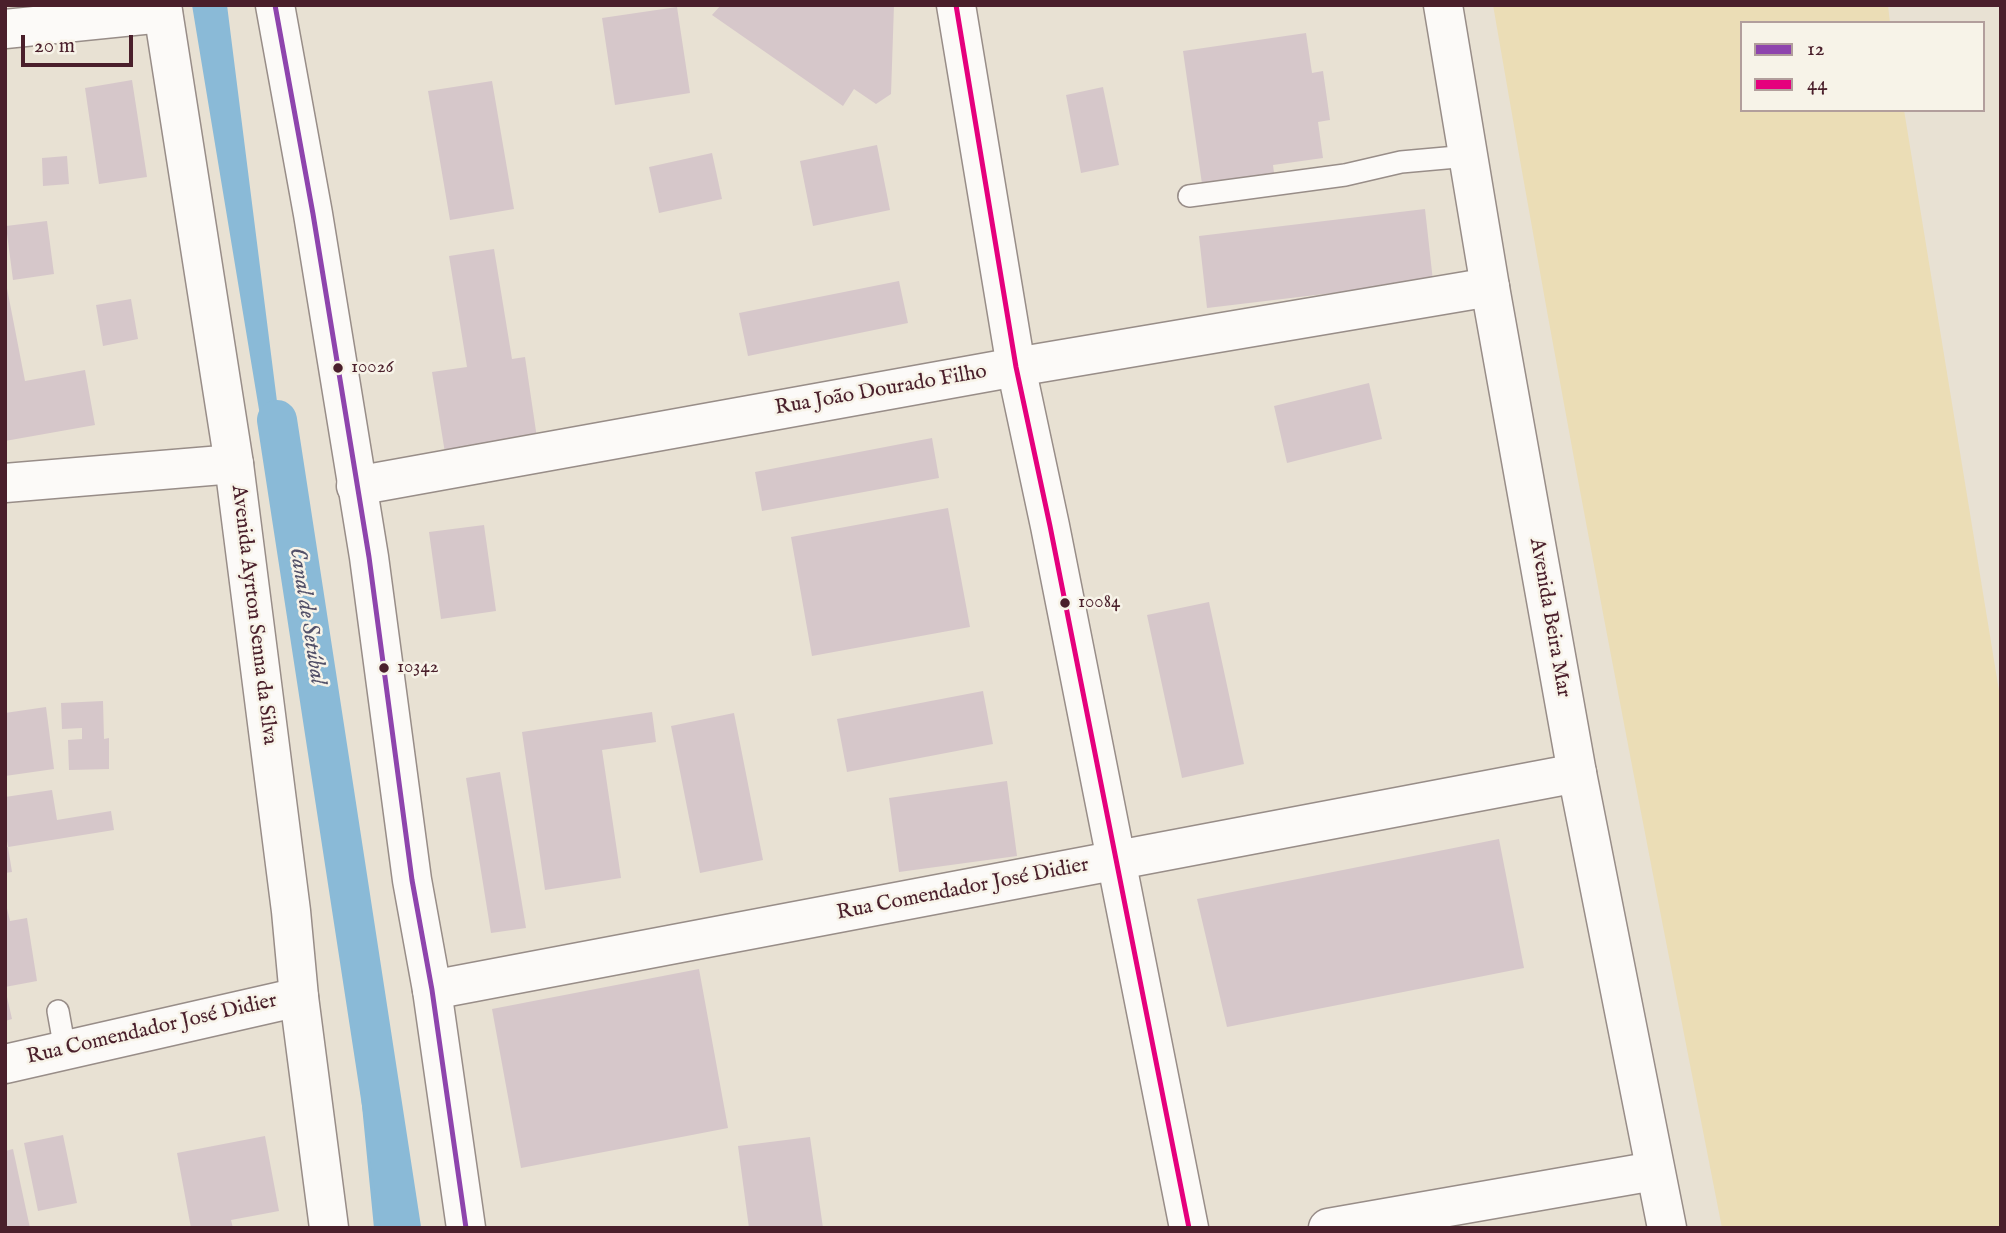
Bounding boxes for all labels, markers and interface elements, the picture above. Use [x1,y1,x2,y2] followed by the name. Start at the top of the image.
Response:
[24,21,136,65] scale bar
[1740,21,1985,112] legend
[34,33,75,60] text: 20 m
[1807,36,1825,63] text: 12
[1807,71,1828,98] text: 44
[351,357,394,379] place label: 10026
[773,360,989,422] street label: Rua João Dourado Filho
[331,361,345,375] marker: 10026
[225,484,281,746] street label: Avenida Ayrton Senna da Silva
[1523,536,1575,700] street label: Avenida Beira Mar
[282,546,330,686] water label: Canal de Setúbal
[1078,592,1120,614] place label: 10084
[1058,596,1072,610] marker: 10084
[397,657,439,679] place label: 10342
[377,661,391,675] marker: 10342
[835,853,1091,927] street label: Rua Comendador José Didier
[24,989,280,1071] street label: Rua Comendador José Didier

